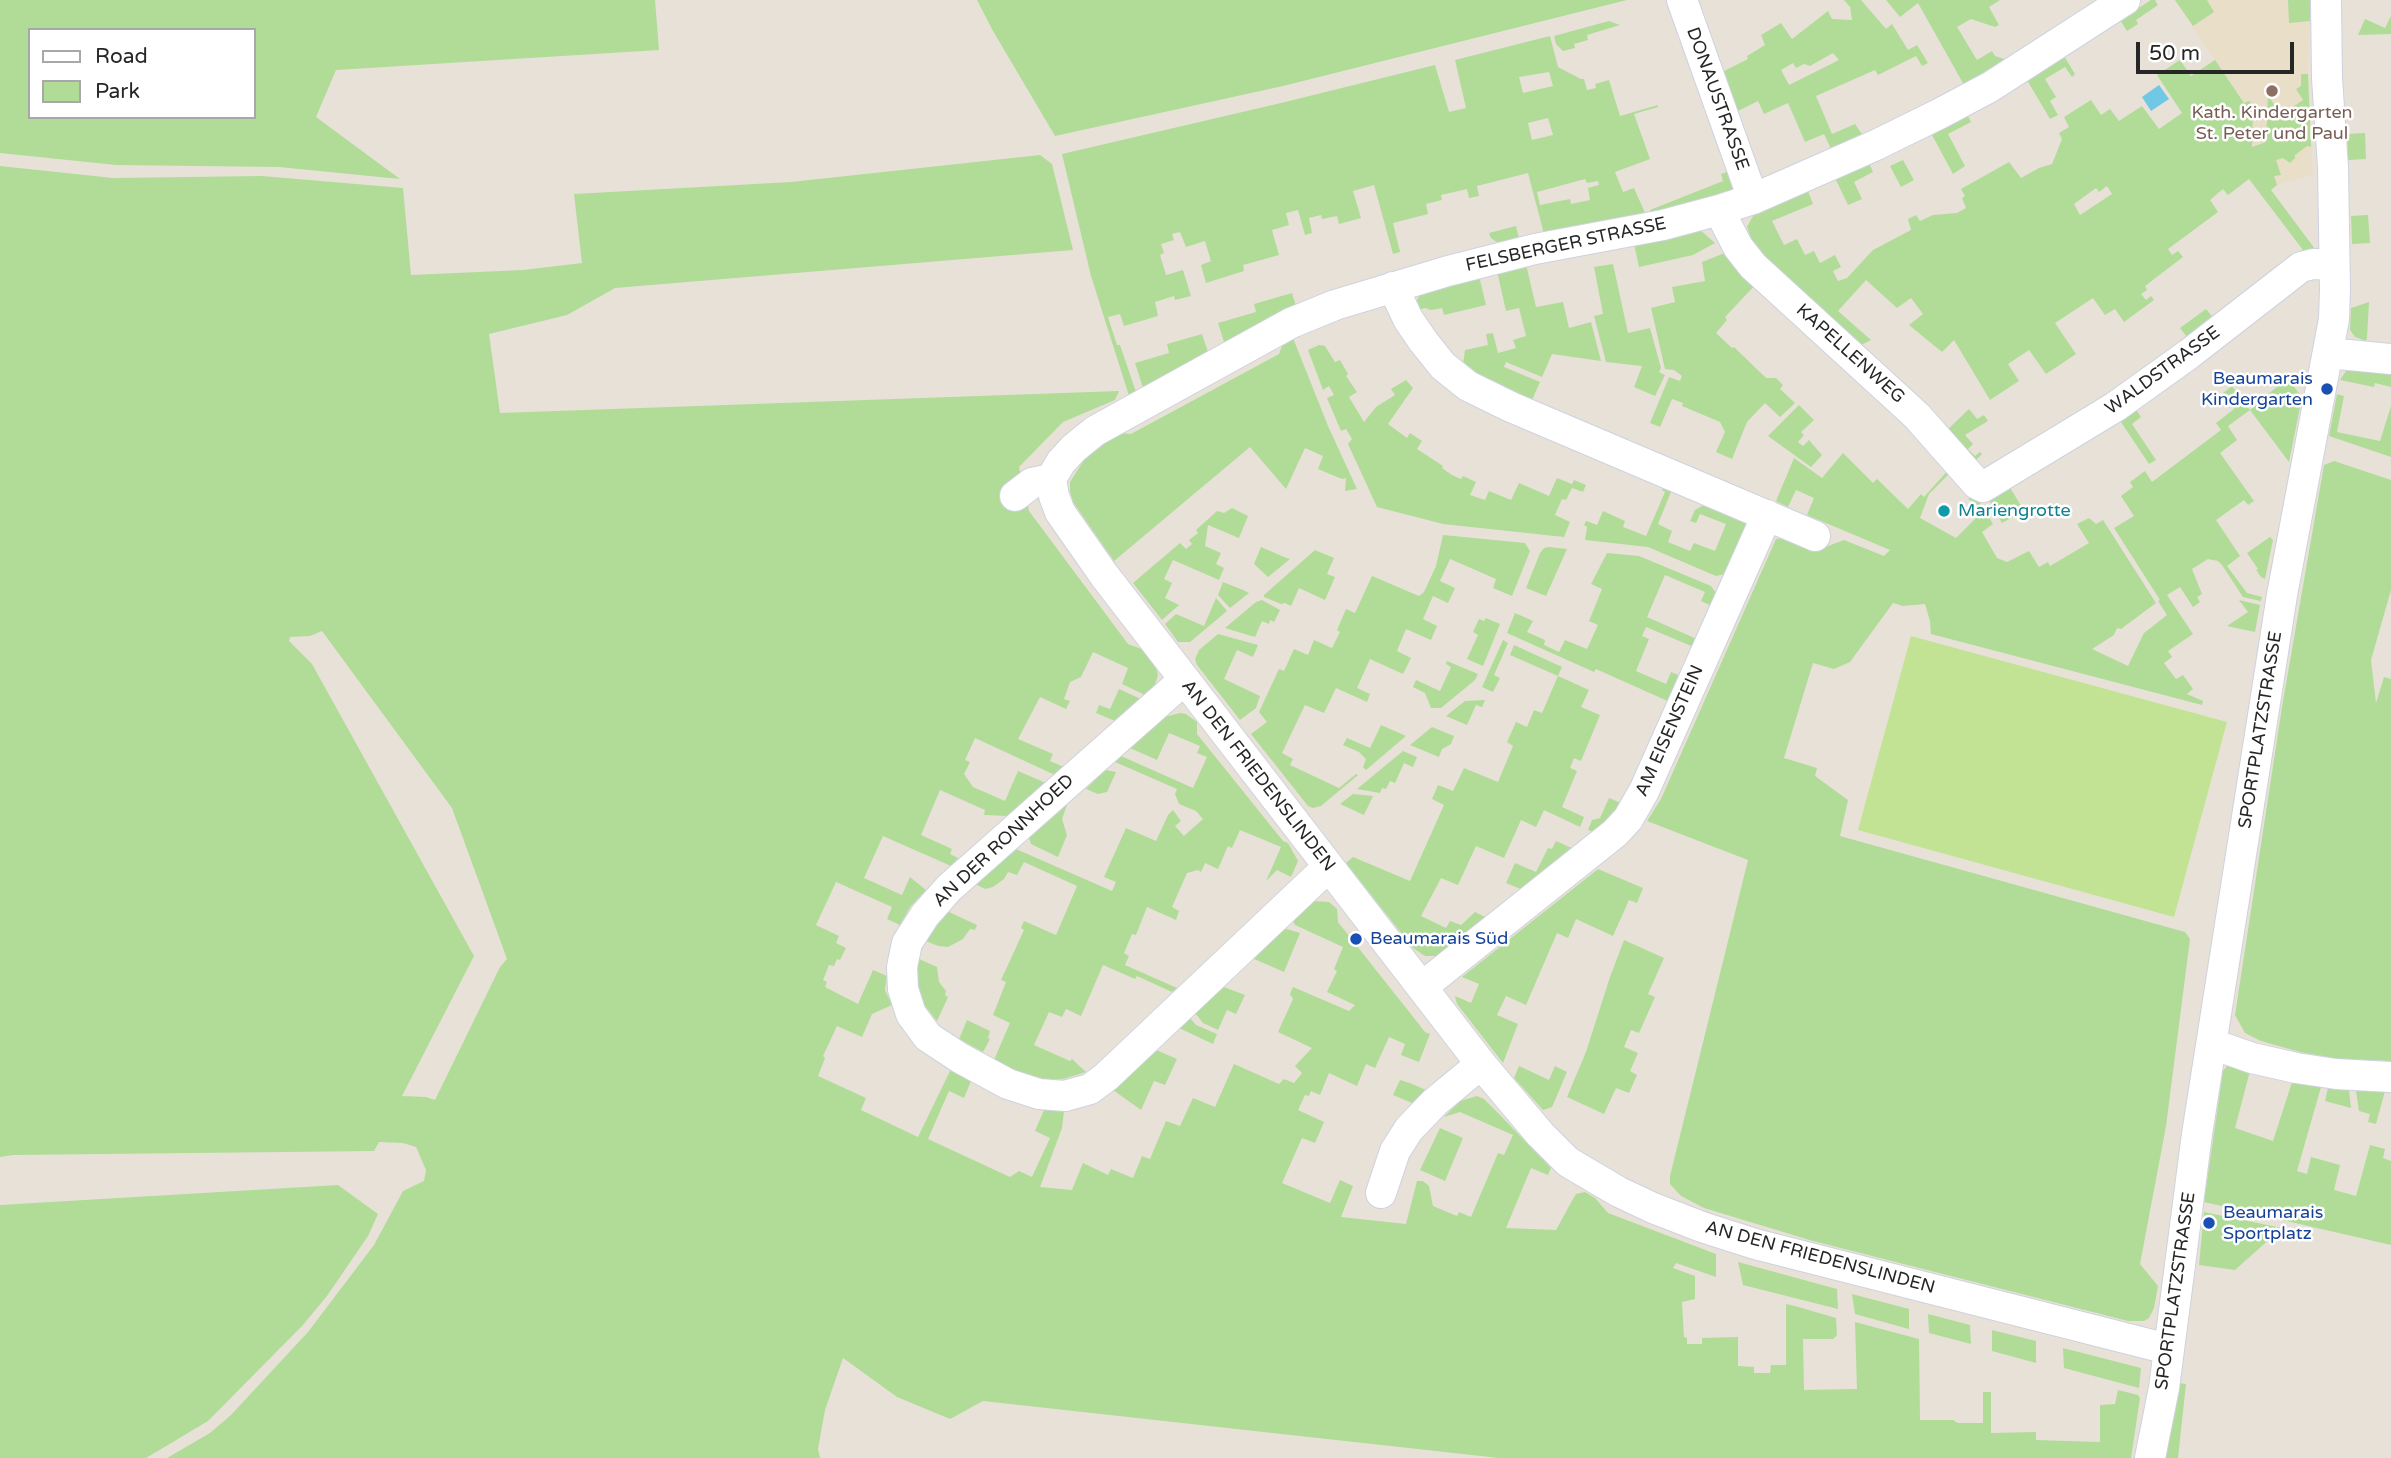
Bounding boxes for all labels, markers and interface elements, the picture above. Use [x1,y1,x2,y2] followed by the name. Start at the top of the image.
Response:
[1681,25,1753,173] street label: DONAUSTRASSE
[28,28,256,119] legend
[2139,28,2296,72] scale bar
[2149,41,2200,66] text: 50 m
[95,44,148,69] text: Road
[95,79,140,104] text: Park
[2264,83,2280,99] marker: Kath. Kindergarten St. Peter und Paul
[2191,102,2353,144] place label: Kath. Kindergarten St. Peter und Paul
[1464,213,1668,277] street label: FELSBERGER STRASSE
[1791,300,1909,408] street label: KAPELLENWEG
[2101,322,2225,420] street label: WALDSTRASSE
[2201,368,2313,410] place label: Beaumarais Kindergarten
[2319,381,2335,397] marker: Beaumarais Kindergarten
[1958,500,2071,522] place label: Mariengrotte
[1936,503,1952,519] marker: Mariengrotte
[2235,630,2287,830] street label: SPORTPLATZSTRASSE
[1631,662,1709,800] street label: AM EISENSTEIN
[1177,676,1339,876] street label: AN DEN FRIEDENSLINDEN
[929,770,1079,912] street label: AN DER RONNHOED
[1370,928,1508,950] place label: Beaumarais Süd
[1348,931,1364,947] marker: Beaumarais Süd
[2151,1191,2201,1391] street label: SPORTPLATZSTRASSE
[2223,1202,2323,1244] place label: Beaumarais Sportplatz
[2201,1215,2217,1231] marker: Beaumarais Sportplatz
[1703,1217,1937,1299] street label: AN DEN FRIEDENSLINDEN

